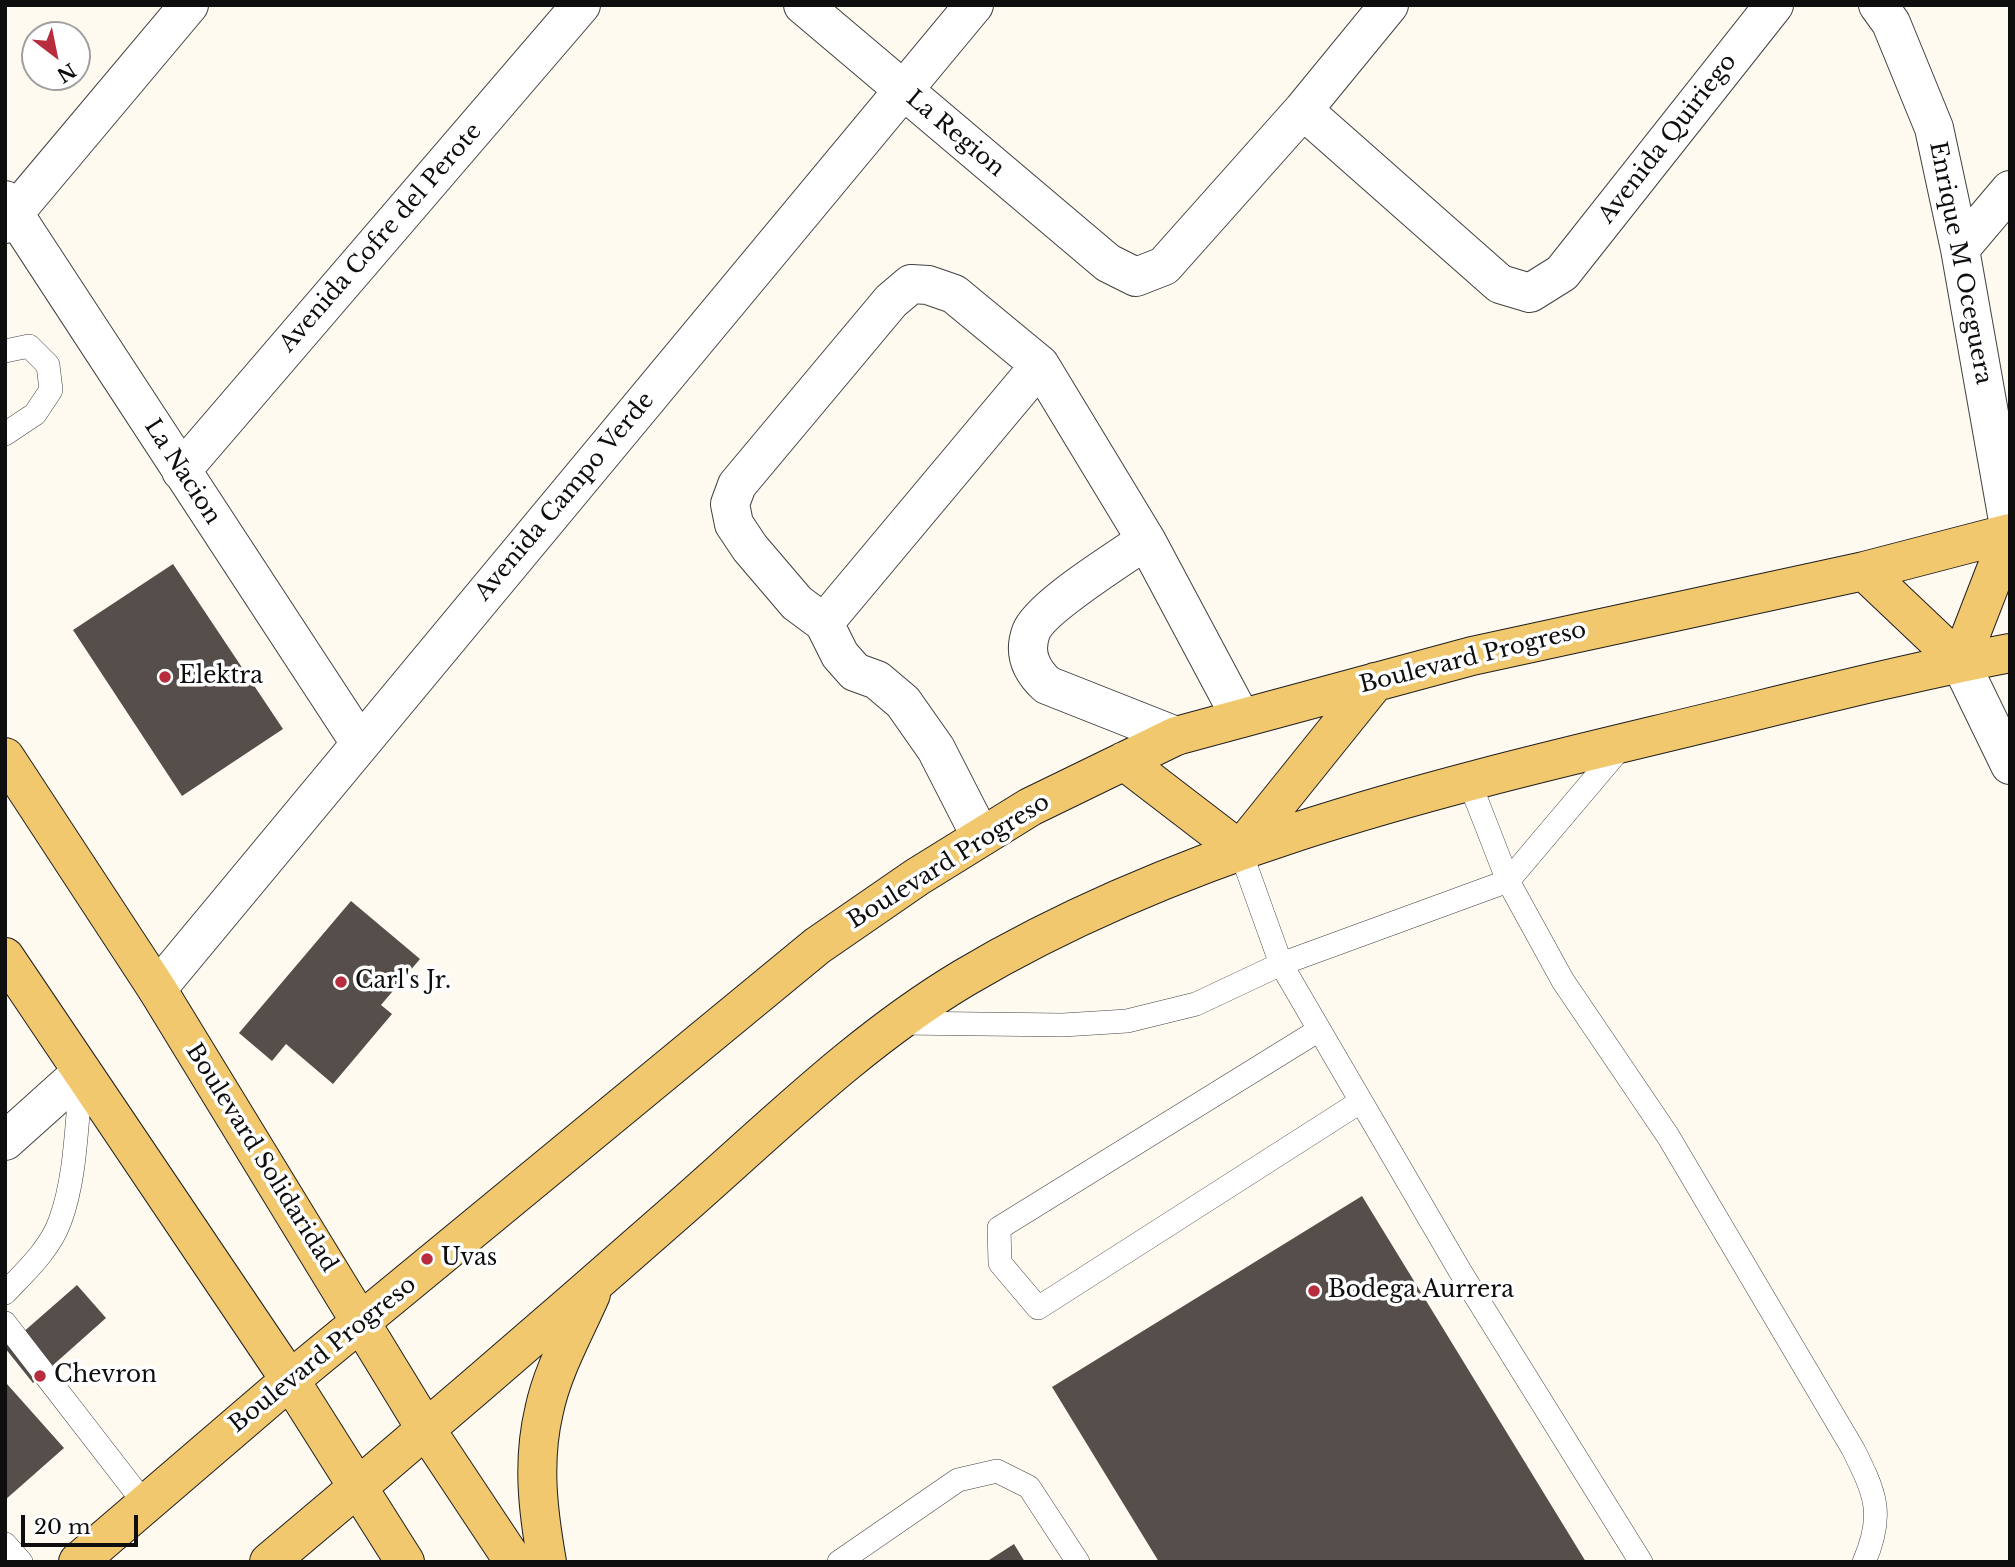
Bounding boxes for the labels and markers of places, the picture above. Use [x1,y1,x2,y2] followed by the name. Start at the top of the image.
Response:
[179,663,263,691] place label: Elektra
[157,669,173,685] marker: Elektra
[355,968,451,996] place label: Carl's Jr.
[333,974,349,990] marker: Carl's Jr.
[441,1245,497,1273] place label: Uvas
[419,1251,435,1267] marker: Uvas
[1328,1277,1514,1305] place label: Bodega Aurrera
[1306,1283,1322,1299] marker: Bodega Aurrera
[54,1362,157,1390] place label: Chevron
[32,1368,48,1384] marker: Chevron

